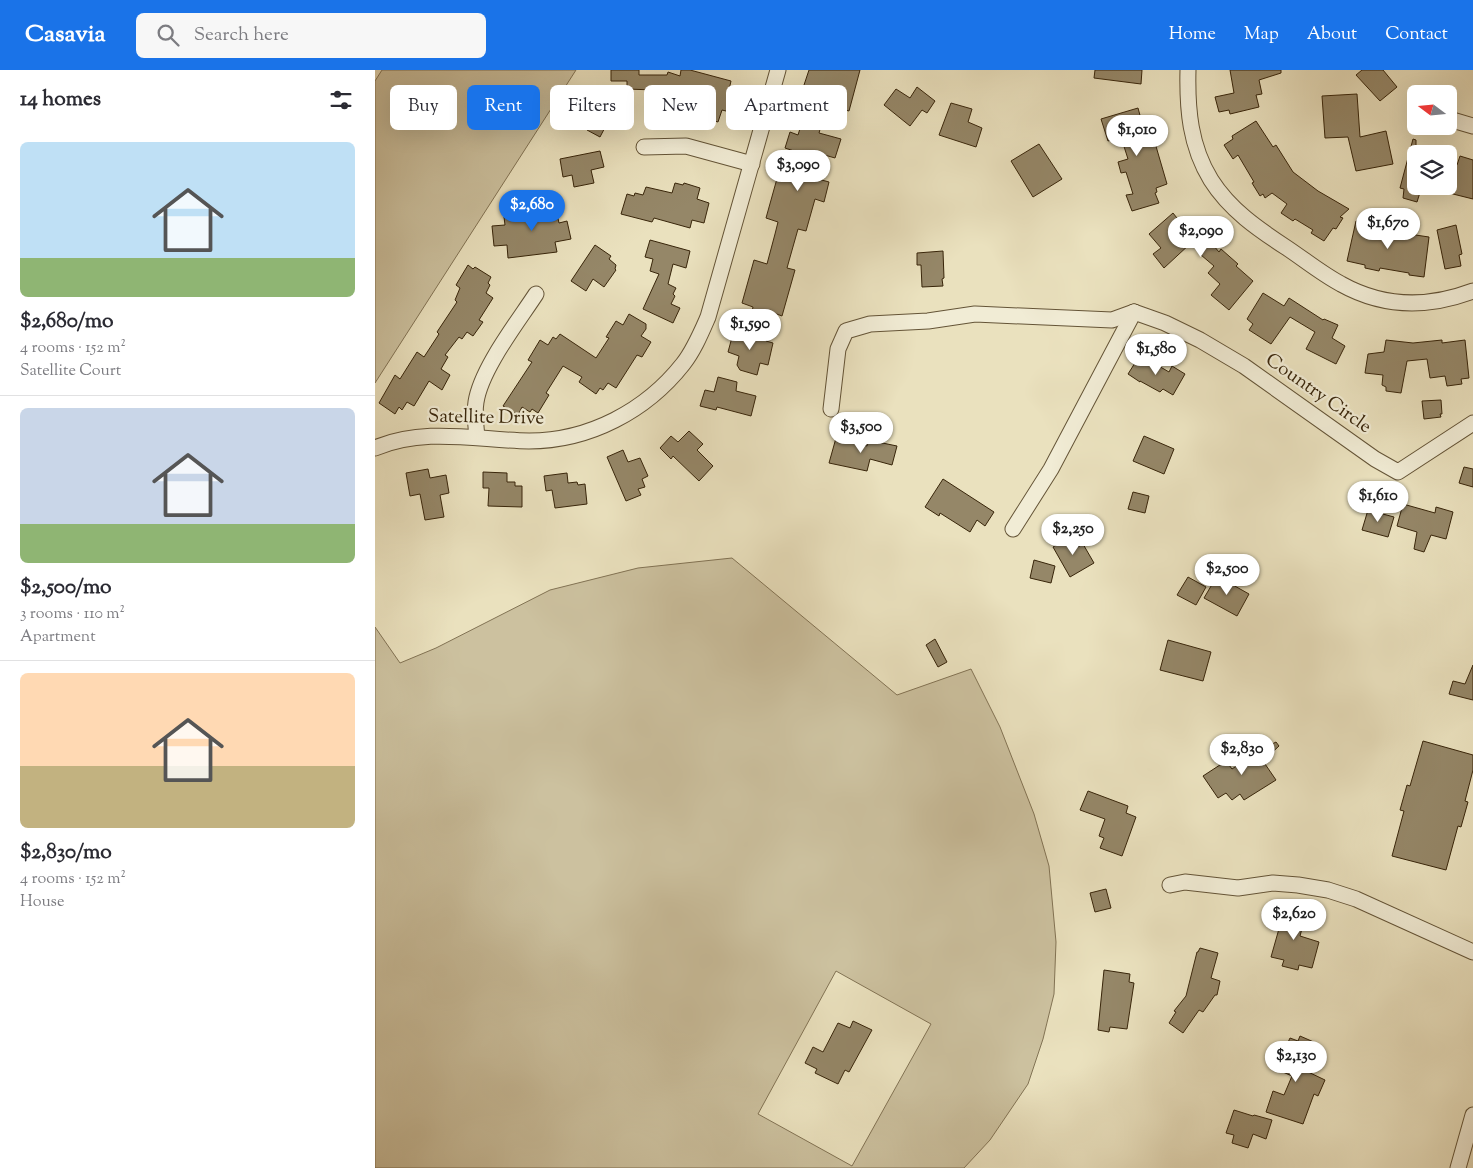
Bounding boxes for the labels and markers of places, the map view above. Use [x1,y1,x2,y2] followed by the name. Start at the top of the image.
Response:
[1096,114,1178,157] pin: $1,010
[757,150,839,192] pin: $3,090
[491,190,573,232] pin: $2,680
[1347,208,1429,250] pin: $1,670
[1160,216,1242,258] pin: $2,090
[709,308,791,351] pin: $1,590
[1115,334,1197,376] pin: $1,580
[820,412,902,454] pin: $3,500
[1337,480,1419,523] pin: $1,610
[1032,514,1114,556] pin: $2,250
[1186,554,1268,596] pin: $2,500
[1201,734,1283,776] pin: $2,830
[1253,898,1335,941] pin: $2,620
[1255,1040,1337,1083] pin: $2,130

